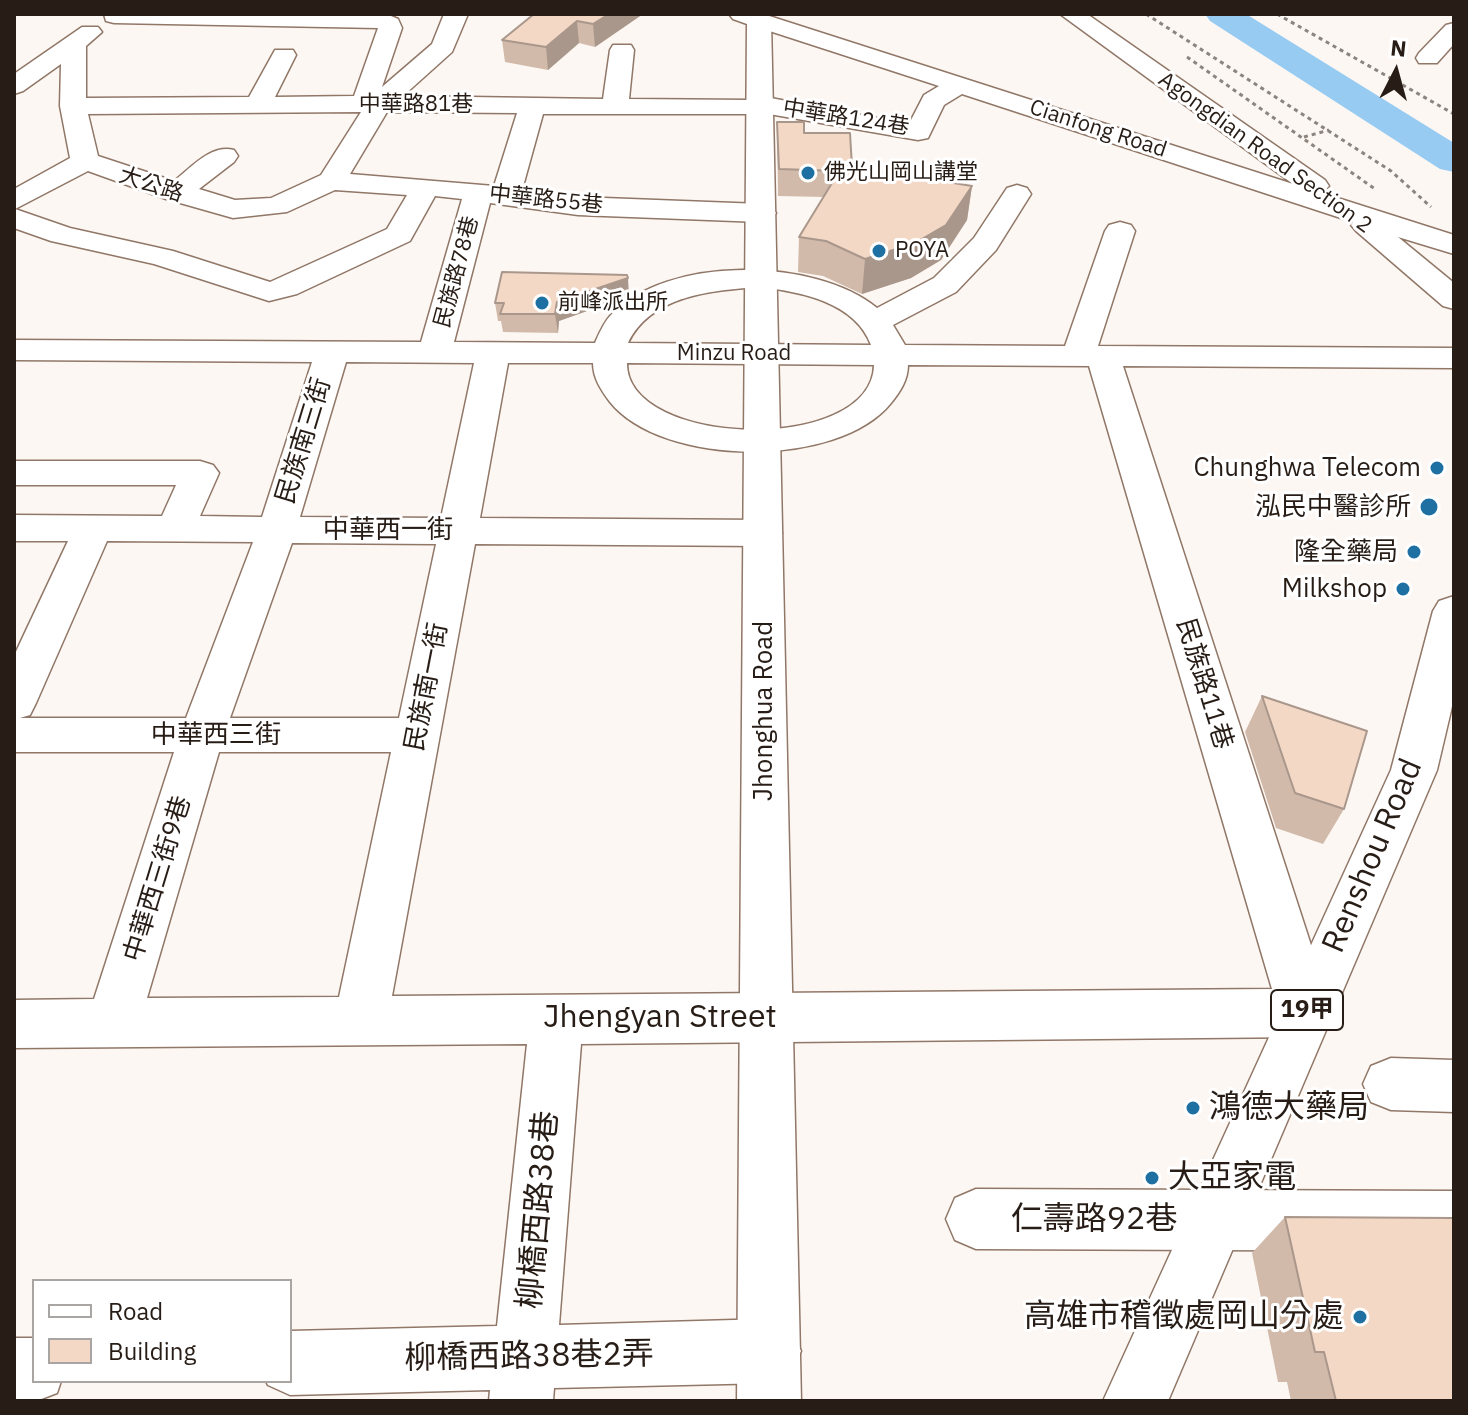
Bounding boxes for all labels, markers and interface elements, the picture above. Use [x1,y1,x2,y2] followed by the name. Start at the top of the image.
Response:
[1356,32,1436,112] north arrow
[1389,32,1408,63] text: N
[1153,67,1377,239] street label: Agongdian Road Section 2
[359,92,473,118] street label: 中華路81巷
[1026,94,1170,164] street label: Cianfong Road
[781,95,911,141] street label: 中華路124巷
[824,160,978,186] place label: 佛光山岡山講堂
[116,162,186,208] street label: 大公路
[799,164,817,182] marker: 佛光山岡山講堂
[488,181,604,219] street label: 中華路55巷
[429,213,485,331] street label: 民族路78巷
[895,238,949,264] place label: POYA
[870,242,888,260] marker: POYA
[558,290,668,316] place label: 前峰派出所
[533,294,551,312] marker: 前峰派出所
[677,341,791,367] street label: Minzu Road
[270,374,338,508] street label: 民族南三街
[1193,452,1421,484] place label: Chunghwa Telecom
[1428,459,1446,477] marker: Chunghwa Telecom
[1255,491,1411,523] place label: 泓民中醫診所
[1418,496,1440,518] marker: 泓民中醫診所
[323,514,453,546] street label: 中華西一街
[1294,536,1398,568] place label: 隆全藥局
[1405,543,1423,561] marker: 隆全藥局
[1282,573,1387,605] place label: Milkshop
[1394,580,1412,598] marker: Milkshop
[1169,615,1239,753] street label: 民族路11巷
[399,620,455,754] street label: 民族南一街
[748,621,780,801] street label: Jhonghua Road
[151,719,281,751] street label: 中華西三街
[1315,753,1431,959] street label: Renshou Road
[118,792,198,966] street label: 中華西三街9巷
[1271,990,1343,1030] road number: 19甲
[543,999,777,1037] street label: Jhengyan Street
[1209,1089,1369,1127] place label: 鴻德大藥局
[1184,1099,1202,1117] marker: 鴻德大藥局
[511,1110,567,1310] street label: 柳橋西路38巷
[1168,1159,1296,1197] place label: 大亞家電
[1143,1169,1161,1187] marker: 大亞家電
[1011,1201,1177,1239] street label: 仁壽路92巷
[32,1279,292,1383] legend
[108,1295,163,1327] text: Road
[1024,1298,1344,1336] place label: 高雄市稽徵處岡山分處
[1351,1308,1369,1326] marker: 高雄市稽徵處岡山分處
[108,1335,196,1367] text: Building
[404,1336,654,1378] street label: 柳橋西路38巷2弄

